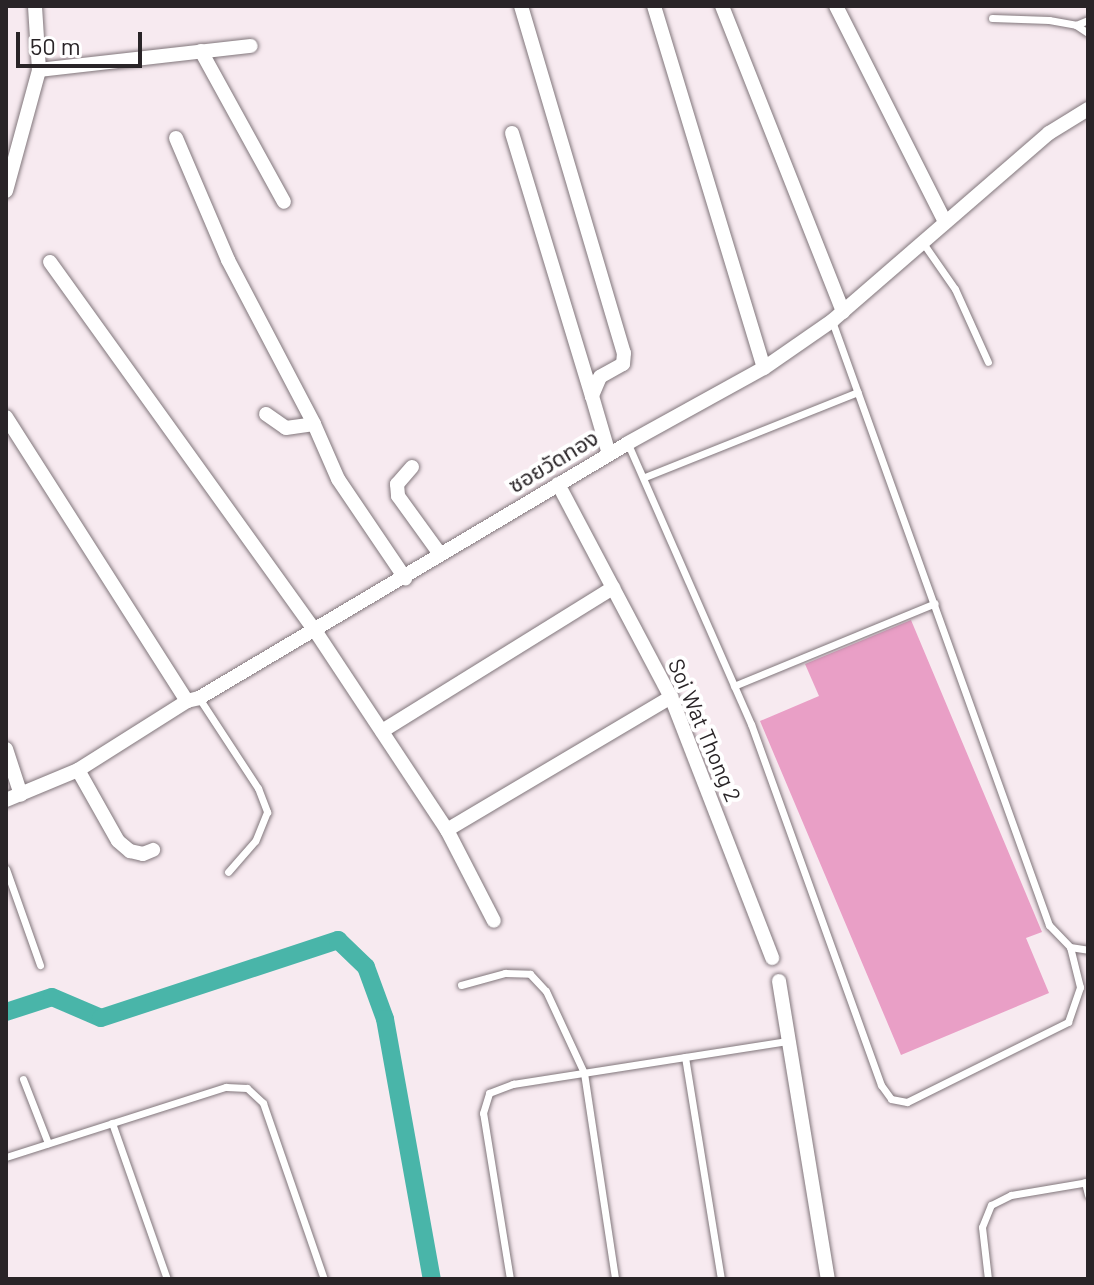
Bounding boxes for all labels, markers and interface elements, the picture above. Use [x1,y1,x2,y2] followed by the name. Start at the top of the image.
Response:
[20,16,146,66] scale bar
[30,31,81,60] text: 50 m
[503,424,603,498] street label: ซอยวัดทอง
[663,655,747,805] street label: Soi Wat Thong 2

